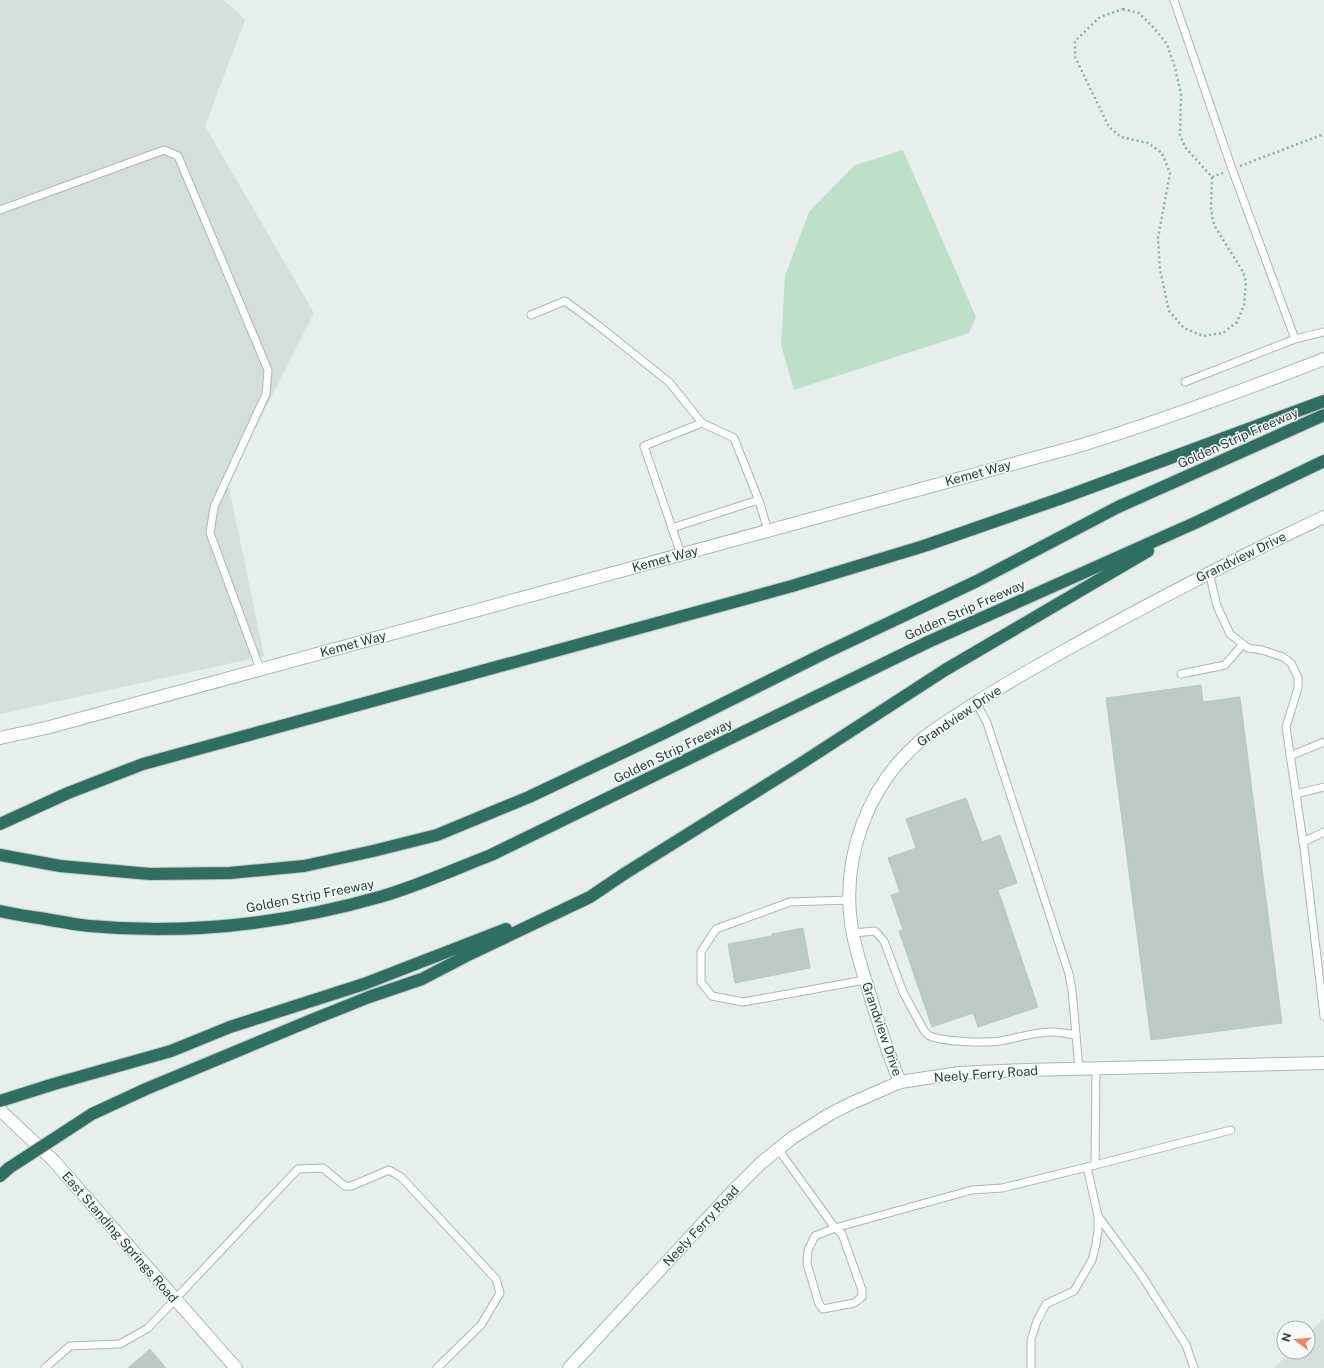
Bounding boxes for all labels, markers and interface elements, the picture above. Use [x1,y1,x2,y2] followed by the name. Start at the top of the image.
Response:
[1175,405,1301,471] street label: Golden Strip Freeway
[943,457,1013,489] street label: Kemet Way
[1194,529,1288,585] street label: Grandview Drive
[630,543,700,575] street label: Kemet Way
[902,577,1028,643] street label: Golden Strip Freeway
[318,628,388,660] street label: Kemet Way
[914,682,1004,750] street label: Grandview Drive
[611,716,735,786] street label: Golden Strip Freeway
[245,876,375,916] street label: Golden Strip Freeway
[859,980,905,1078] street label: Grandview Drive
[933,1063,1039,1085] street label: Neely Ferry Road
[59,1169,181,1305] street label: East Standing Springs Road
[660,1183,742,1269] street label: Neely Ferry Road
[1276,1320,1316,1360] north arrow
[1279,1331,1293,1343] text: N

